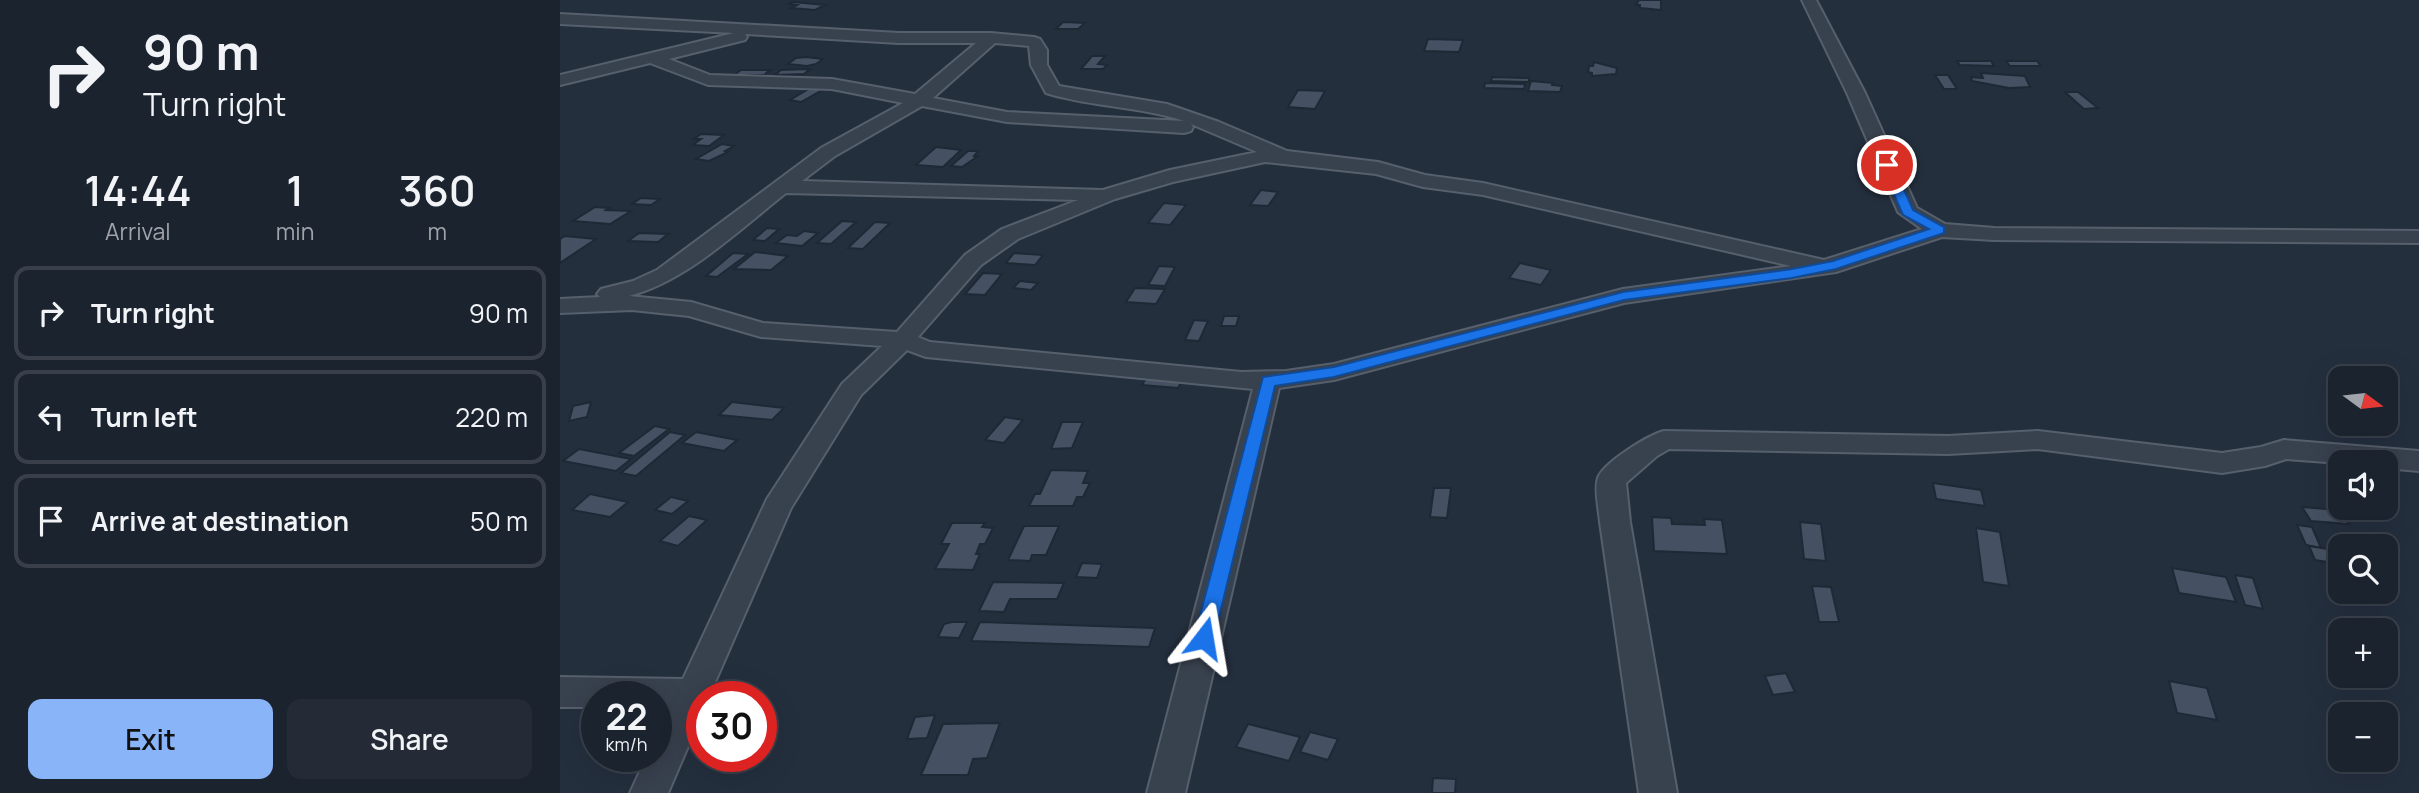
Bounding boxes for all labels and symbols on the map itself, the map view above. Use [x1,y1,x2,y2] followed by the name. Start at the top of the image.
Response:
[1857,135,1917,195] pin
[2328,366,2398,436] north arrow
[1167,601,1241,675] position arrow
[686,681,777,772] speed limit sign: 30

